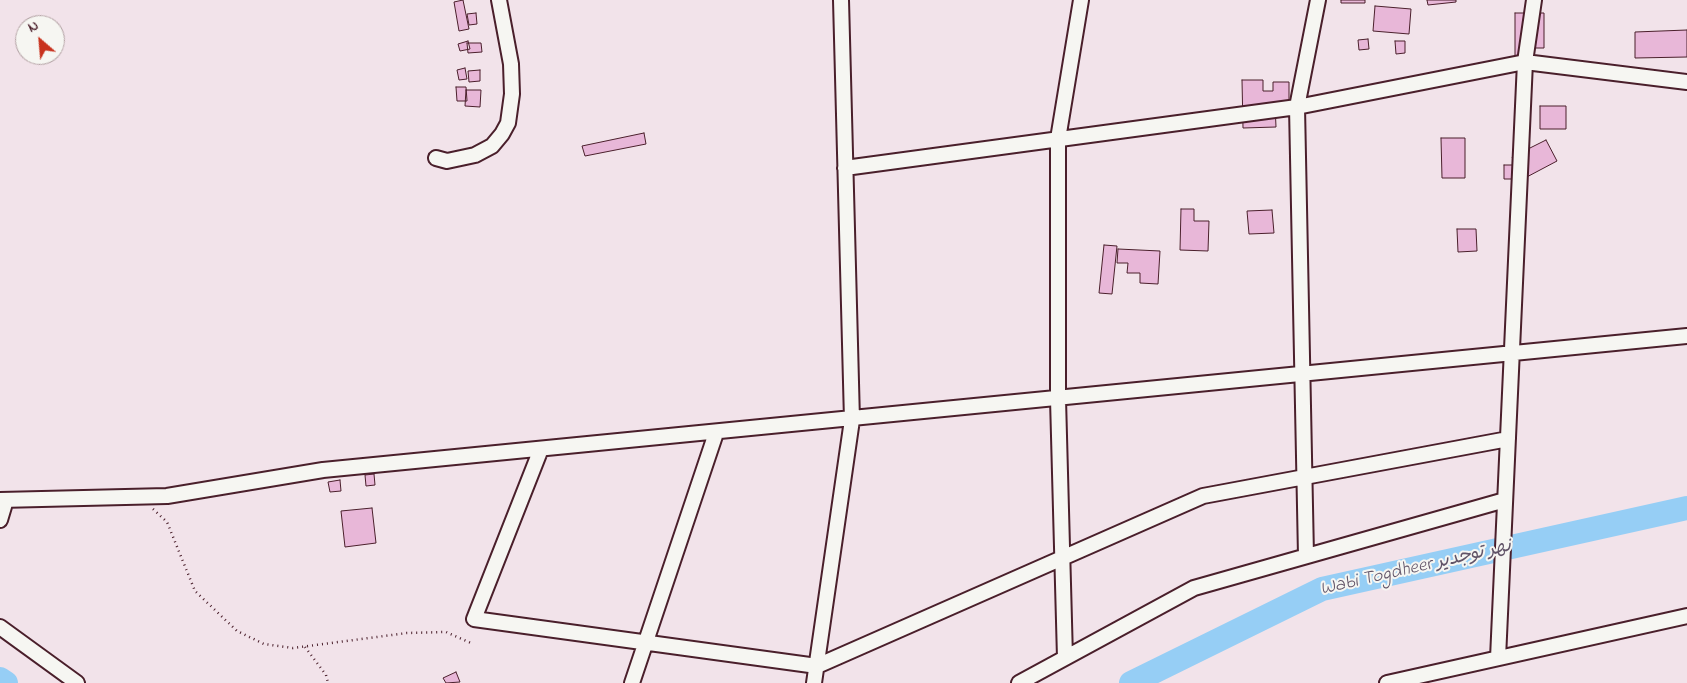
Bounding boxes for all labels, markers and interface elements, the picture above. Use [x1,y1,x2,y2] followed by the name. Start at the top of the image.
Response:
[15,15,65,65] north arrow
[24,16,42,39] text: N
[1318,536,1514,602] water label: Wabi Togdheer نهر توجدير

